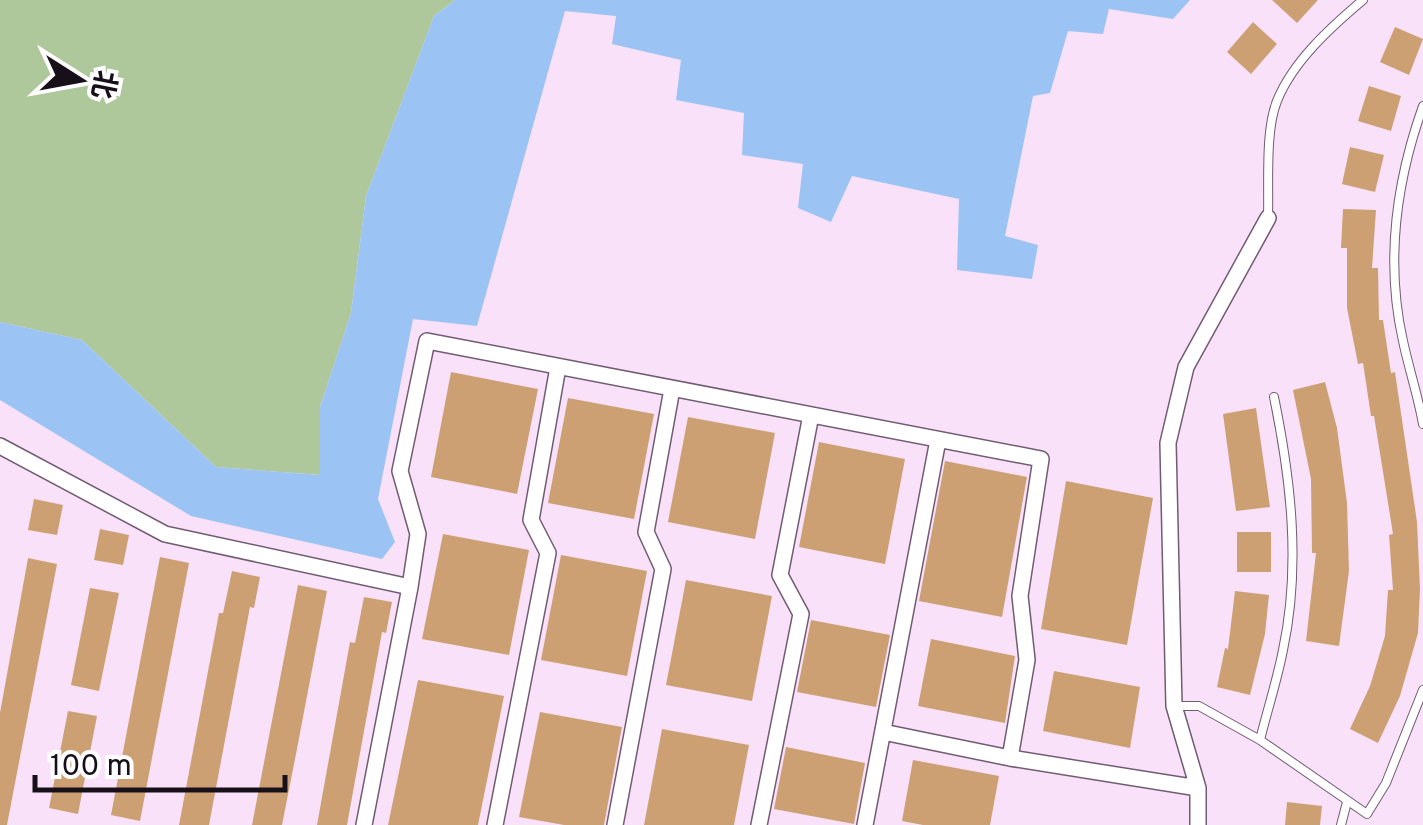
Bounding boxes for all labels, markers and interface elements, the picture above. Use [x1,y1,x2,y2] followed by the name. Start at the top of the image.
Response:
[30,30,130,130] north arrow
[81,67,122,101] text: 北
[35,730,285,792] scale bar
[50,749,132,786] text: 100 m

